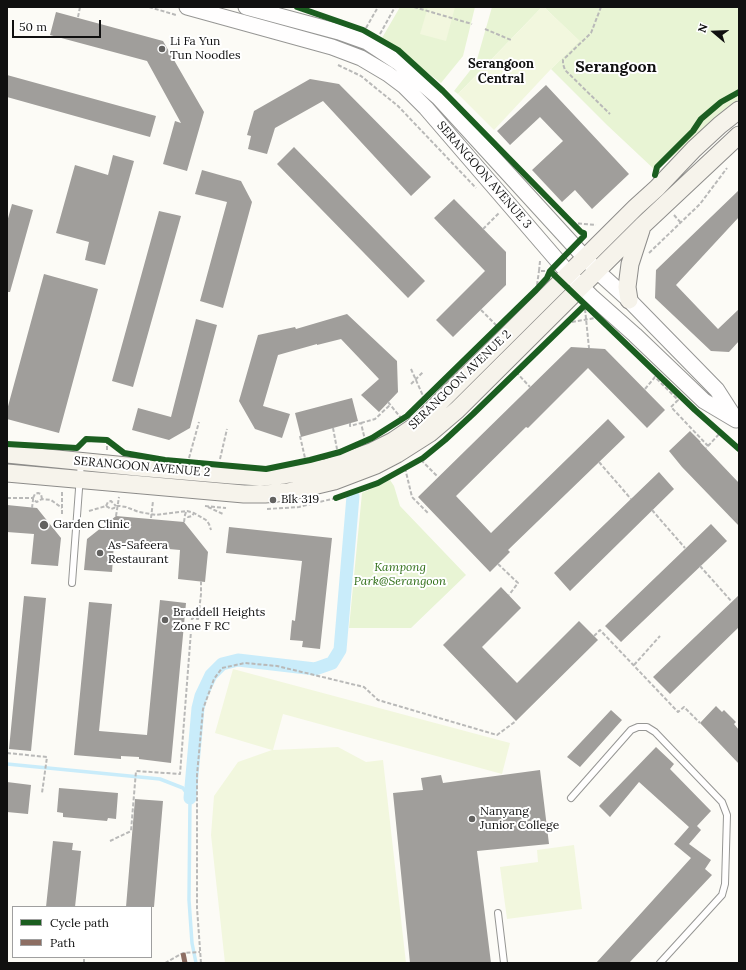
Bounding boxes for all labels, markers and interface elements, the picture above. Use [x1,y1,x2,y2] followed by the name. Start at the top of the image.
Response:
[14,12,103,38] scale bar
[694,12,734,52] north arrow
[19,19,47,34] text: 50 m
[695,22,711,34] text: N
[170,35,241,63] place label: Li Fa Yun Tun Noodles
[157,44,167,54] marker: Li Fa Yun Tun Noodles
[468,56,534,87] district label: Serangoon Central
[575,57,657,77] district label: Serangoon
[434,119,534,231] street label: SERANGOON AVENUE 3
[406,327,514,433] street label: SERANGOON AVENUE 2
[73,454,211,480] street label: SERANGOON AVENUE 2
[281,493,319,507] place label: Blk 319
[268,495,278,505] marker: Blk 319
[53,518,130,532] place label: Garden Clinic
[38,519,50,531] marker: Garden Clinic
[108,539,169,567] place label: As-Safeera Restaurant
[95,548,105,558] marker: As-Safeera Restaurant
[354,561,446,589] park label: Kampong Park@Serangoon
[173,606,265,634] place label: Braddell Heights Zone F RC
[160,615,170,625] marker: Braddell Heights Zone F RC
[480,805,559,833] place label: Nanyang Junior College
[467,814,477,824] marker: Nanyang Junior College
[12,906,152,958] legend
[50,915,109,930] text: Cycle path
[50,935,75,950] text: Path

